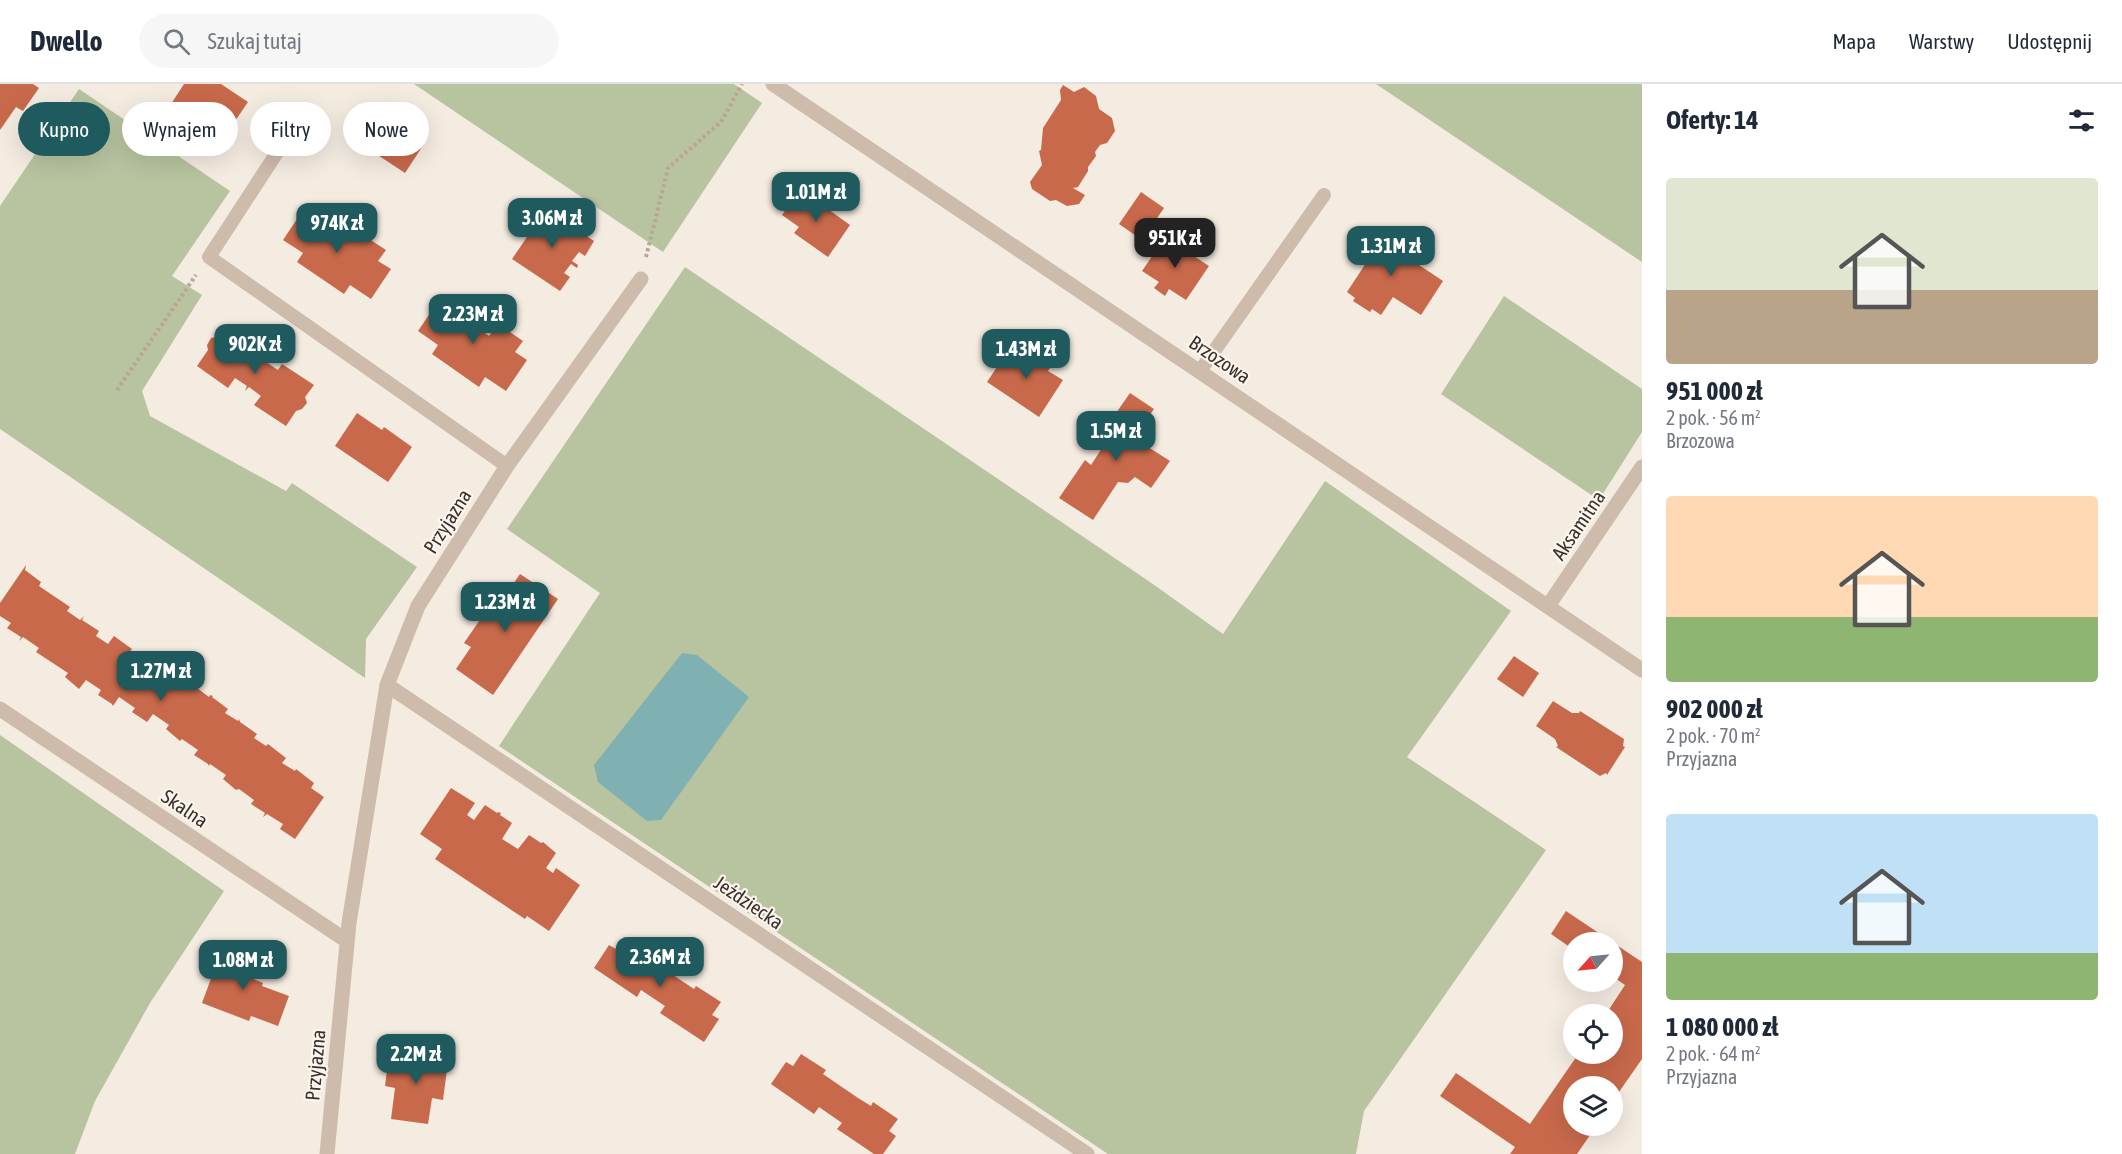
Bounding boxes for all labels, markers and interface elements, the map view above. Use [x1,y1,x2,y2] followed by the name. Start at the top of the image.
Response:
[139,14,559,68] search box
[30,25,103,57] text: Dwello
[160,25,193,58] icon: search
[208,28,302,54] text: Szukaj tutaj
[1832,29,1876,53] text: Mapa
[1909,29,1974,53] text: Warstwy
[2007,29,2092,53] text: Udostępnij
[18,102,110,156] chip: Kupno
[122,102,238,156] chip: Wynajem
[250,102,331,156] chip: Filtry
[343,102,429,156] chip: Nowe
[2065,104,2098,137] icon: filters
[1666,105,1758,135] text: Oferty: 14
[754,172,878,223] pin: 1.01M zł
[786,180,846,203] text: 1.01M zł
[490,198,614,249] pin: 3.06M zł
[282,203,392,254] pin: 974K zł
[522,206,582,229] text: 3.06M zł
[310,211,364,234] text: 974K zł
[1828,217,1936,325] icon: home
[1120,218,1230,269] pin: 951K zł
[1148,226,1202,249] text: 951K zł
[1329,226,1453,277] pin: 1.31M zł
[1361,234,1421,257] text: 1.31M zł
[411,294,535,345] pin: 2.23M zł
[443,302,503,325] text: 2.23M zł
[200,324,310,375] pin: 902K zł
[964,329,1088,380] pin: 1.43M zł
[1185,330,1255,388] street label: Brzozowa
[228,332,282,355] text: 902K zł
[996,337,1056,360] text: 1.43M zł
[1666,376,1763,406] text: 951 000 zł
[1666,406,1761,429] text: 2 pok. · 56 m²
[1061,411,1171,462] pin: 1.5M zł
[1091,419,1142,442] text: 1.5M zł
[1666,429,1735,452] text: Brzozowa
[418,485,476,557] street label: Przyjazna
[1546,486,1610,564] street label: Aksamitna
[1828,535,1936,643] icon: home
[443,582,567,633] pin: 1.23M zł
[475,590,535,613] text: 1.23M zł
[99,651,223,702] pin: 1.27M zł
[131,659,191,682] text: 1.27M zł
[1666,694,1763,724] text: 902 000 zł
[1666,724,1761,747] text: 2 pok. · 70 m²
[1666,747,1737,770] text: Przyjazna
[158,784,212,832] street label: Skalna
[1828,853,1936,961] icon: home
[710,871,788,933] street label: Jeździecka
[1563,932,1623,992] north arrow
[1563,932,1623,1136] map controls
[598,937,722,988] pin: 2.36M zł
[181,940,305,991] pin: 1.08M zł
[630,945,690,968] text: 2.36M zł
[213,948,273,971] text: 1.08M zł
[1563,1004,1623,1064] button: locate
[1666,1012,1778,1042] text: 1 080 000 zł
[300,1029,330,1101] street label: Przyjazna
[361,1034,471,1085] pin: 2.2M zł
[391,1042,442,1065] text: 2.2M zł
[1666,1042,1761,1065] text: 2 pok. · 64 m²
[1666,1065,1737,1088] text: Przyjazna
[1563,1076,1623,1136] button: layers

